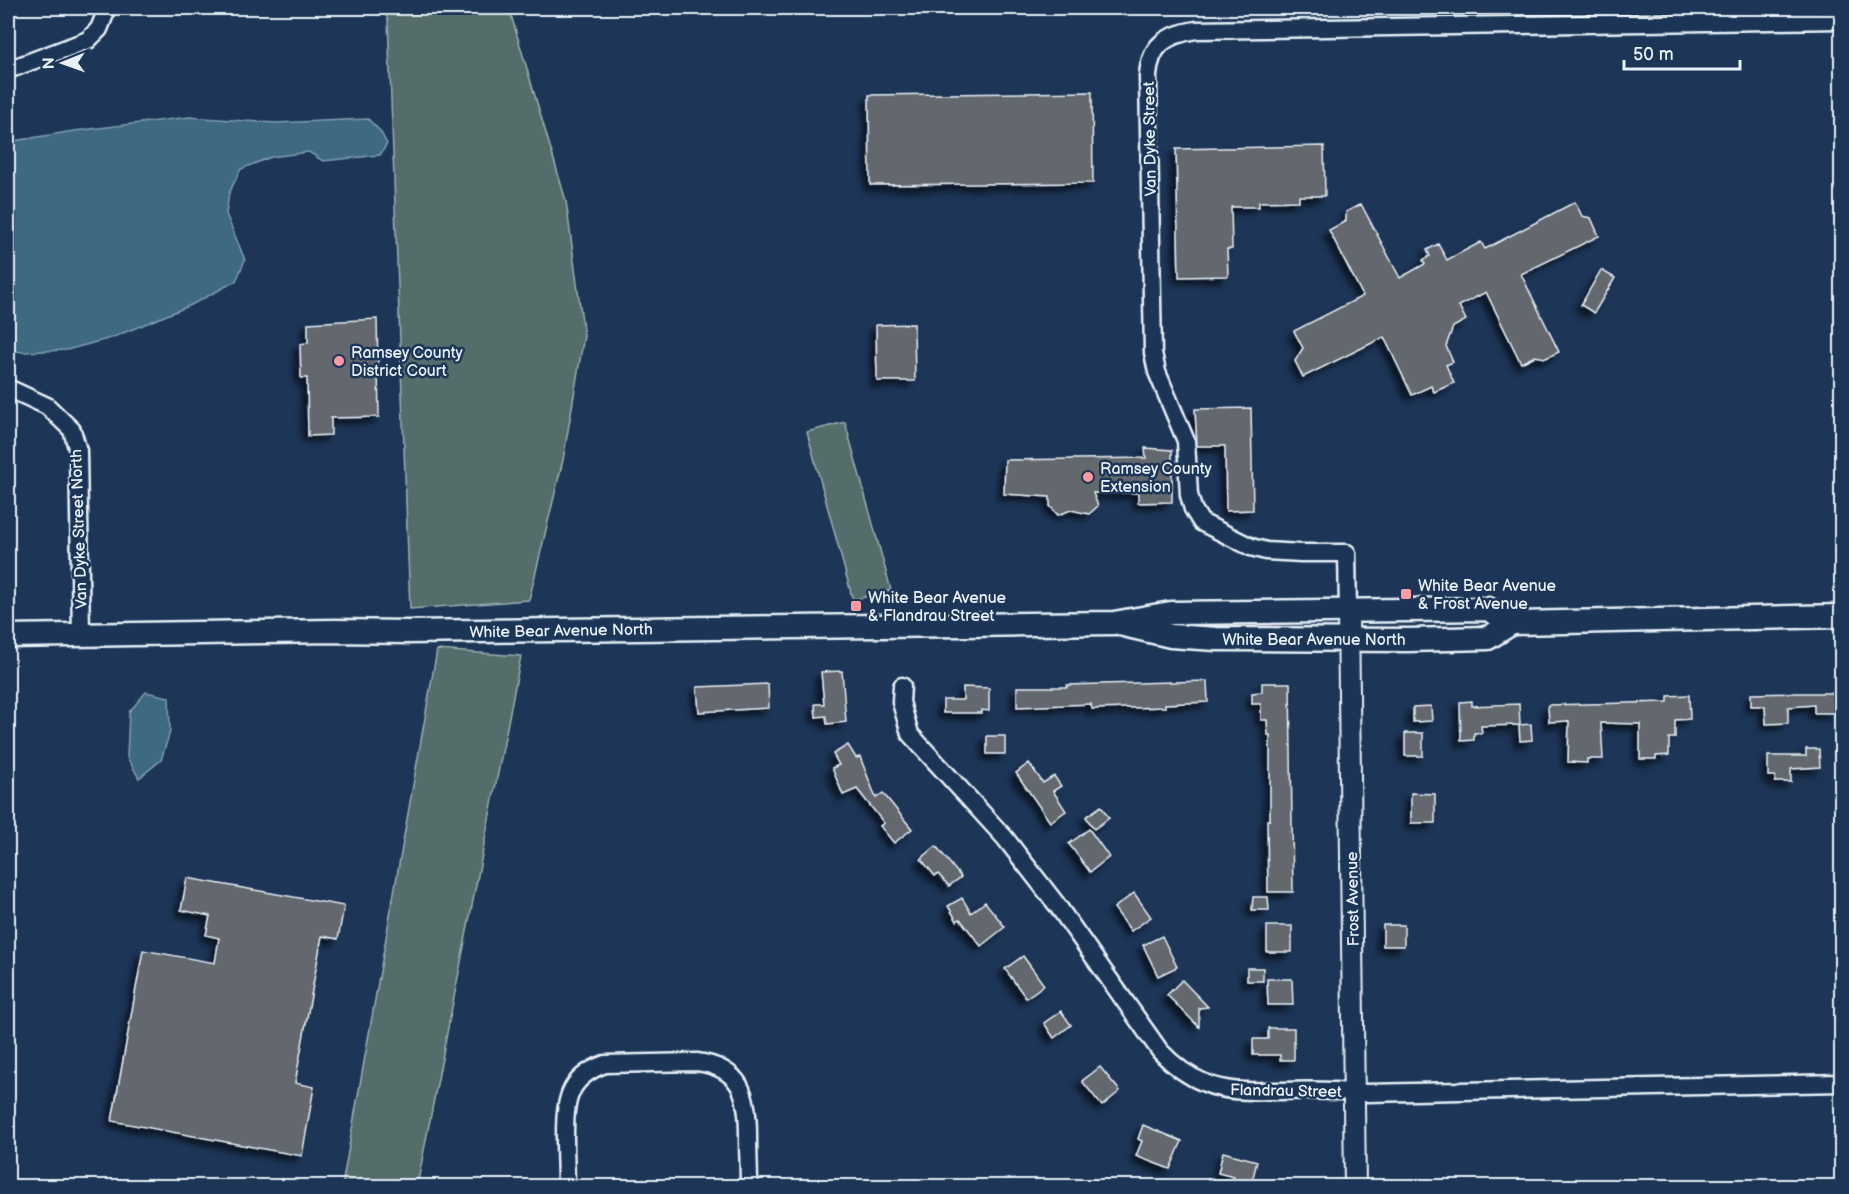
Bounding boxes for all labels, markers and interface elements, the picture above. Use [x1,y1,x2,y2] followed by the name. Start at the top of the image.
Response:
[33,33,93,93] north arrow
[1624,33,1740,71] scale bar
[1633,44,1674,65] text: 50 m
[40,57,59,69] text: N
[1140,81,1161,197] street label: Van Dyke Street
[351,344,464,381] place label: Ramsey County District Court
[332,354,346,368] marker: Ramsey County District Court
[67,448,92,609] street label: Van Dyke Street North
[1100,460,1213,497] place label: Ramsey County Extension
[1081,470,1095,484] marker: Ramsey County Extension
[1418,577,1557,614] place label: White Bear Avenue & Frost Avenue
[1399,587,1413,601] marker: White Bear Avenue & Frost Avenue
[868,589,1007,626] place label: White Bear Avenue & Flandrau Street
[849,599,863,613] marker: White Bear Avenue & Flandrau Street
[469,620,653,643] street label: White Bear Avenue North
[1222,631,1406,650] street label: White Bear Avenue North
[1343,851,1364,947] street label: Frost Avenue
[1230,1081,1342,1102] street label: Flandrau Street

